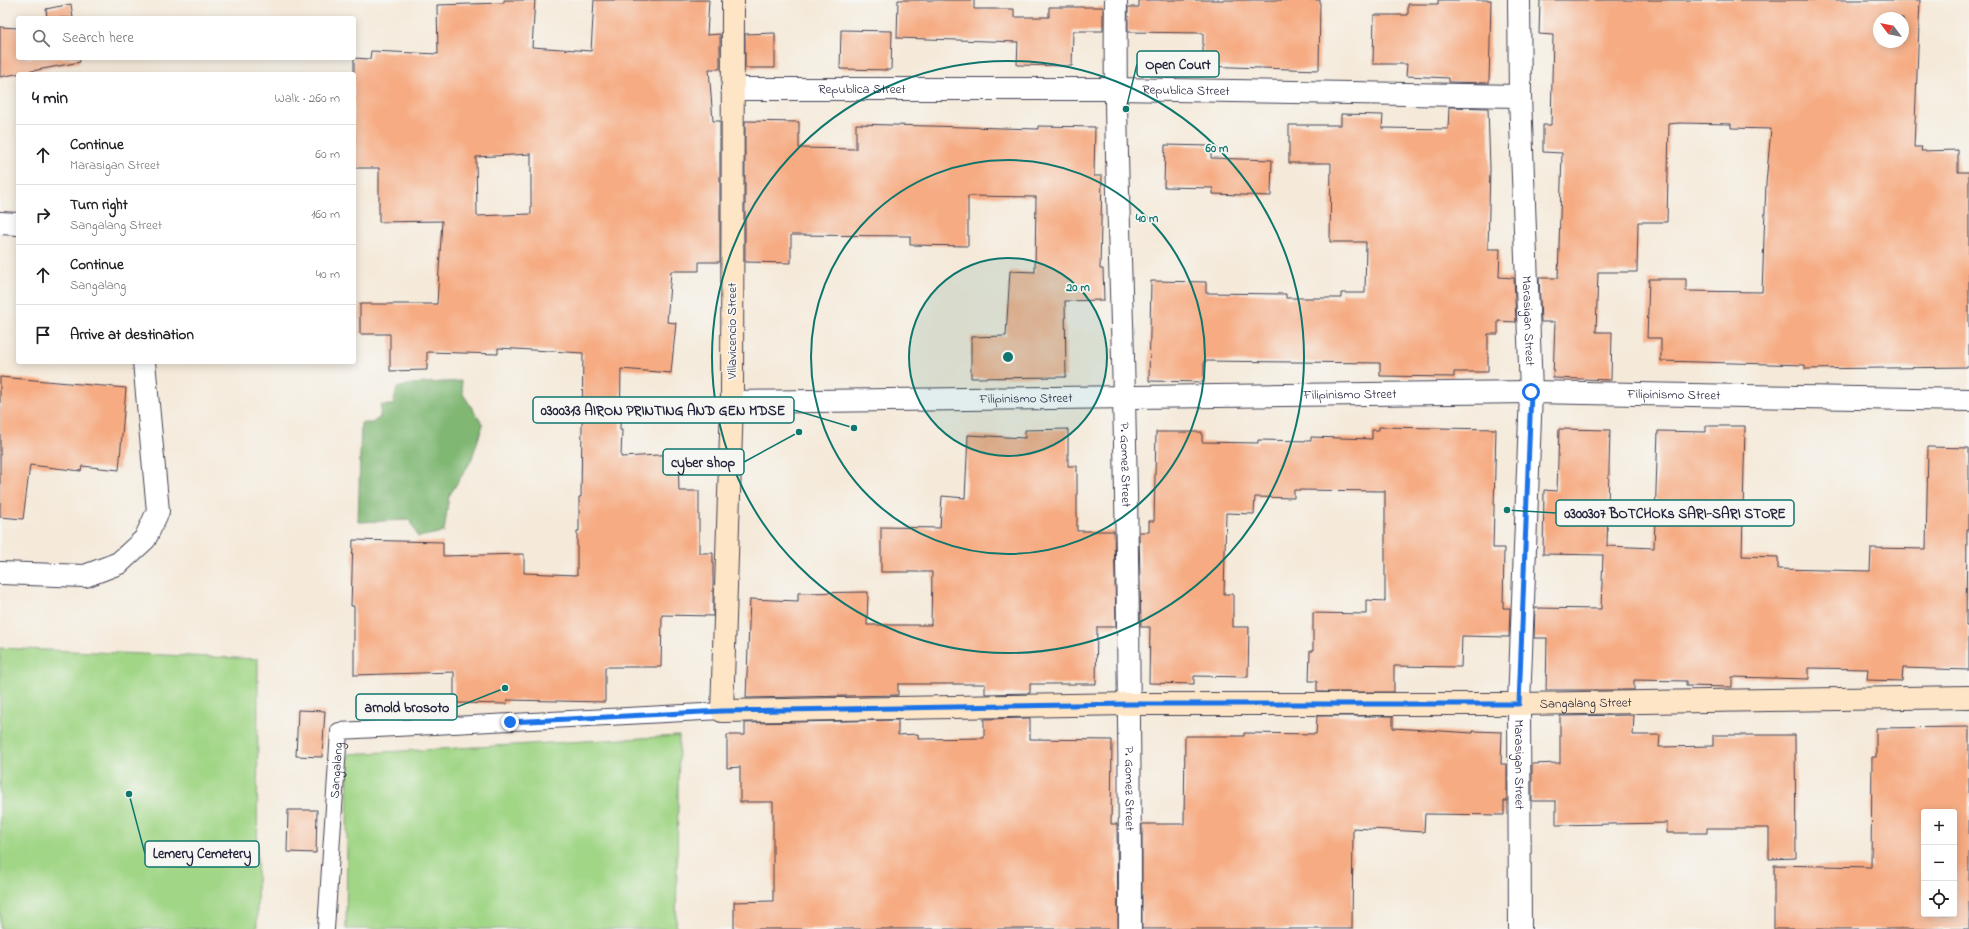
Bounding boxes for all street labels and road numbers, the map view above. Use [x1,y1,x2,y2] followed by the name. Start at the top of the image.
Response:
[818,80,906,99] street label: Republica Street
[1142,80,1230,100] street label: Republica Street
[1517,275,1540,367] street label: Marasigan Street
[723,282,742,380] street label: Villavicencio Street
[1302,384,1397,404] street label: Filipinismo Street
[1626,384,1721,405] street label: Filipinismo Street
[978,388,1073,408] street label: Filipinismo Street
[1115,422,1136,508] street label: P. Gomez Street
[1540,693,1633,714] street label: Sangalang Street
[1509,719,1529,810] street label: Marasigan Street
[325,742,349,799] street label: Sangalang
[1120,746,1139,832] street label: P. Gomez Street

